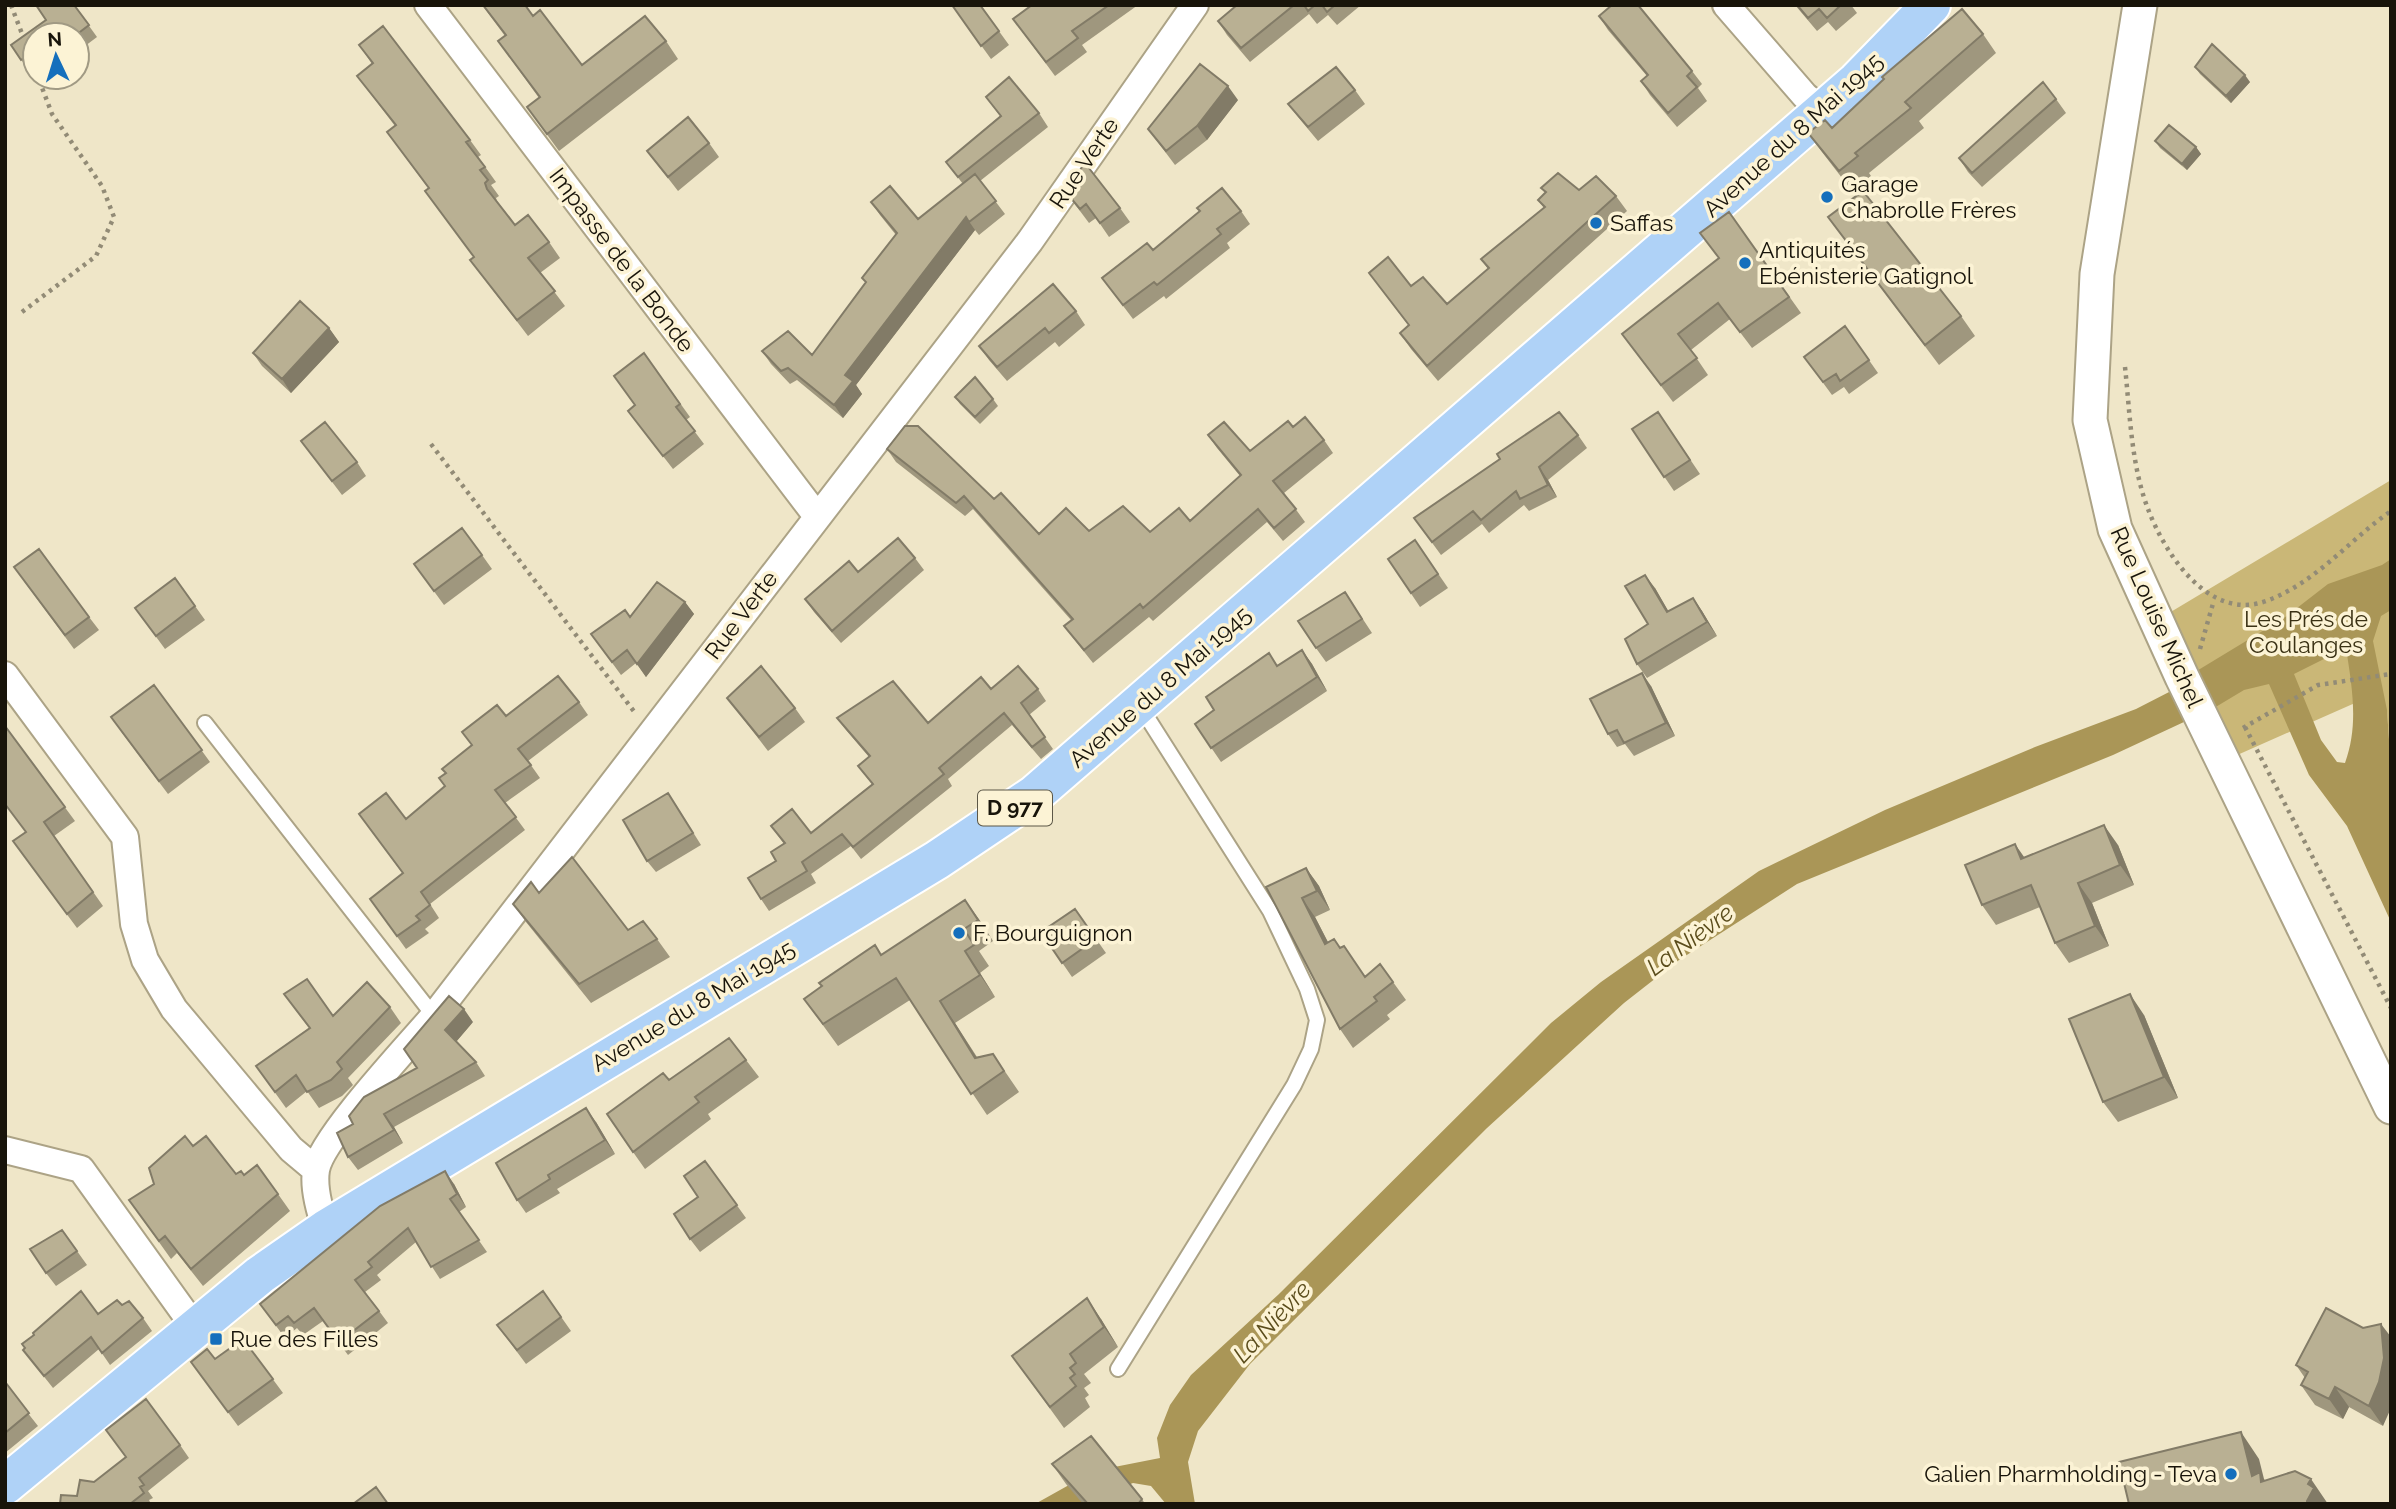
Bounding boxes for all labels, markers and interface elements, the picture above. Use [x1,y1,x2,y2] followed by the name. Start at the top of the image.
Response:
[21,21,91,91] north arrow
[47,28,63,51] text: N
[1698,47,1888,222] street label: Avenue du 8 Mai 1945
[1043,112,1124,213] street label: Rue Verte
[544,162,700,357] street label: Impasse de la Bonde
[1841,170,2016,223] place label: Garage Chabrolle Frères
[1819,189,1835,205] marker: Garage Chabrolle Frères
[1610,209,1673,236] place label: Saffas
[1588,215,1604,231] marker: Saffas
[1759,236,1974,289] place label: Antiquités Ebénisterie Gatignol
[1737,255,1753,271] marker: Antiquités Ebénisterie Gatignol
[2105,522,2210,712] street label: Rue Louise Michel
[699,565,783,664] street label: Rue Verte
[1063,600,1256,773] street label: Avenue du 8 Mai 1945
[2244,605,2368,658] park label: Les Prés de Coulanges
[978,790,1052,826] road number: D 977
[1641,898,1739,982] water label: La Nièvre
[973,919,1133,946] place label: F. Bourguignon
[951,925,967,941] marker: F. Bourguignon
[586,934,799,1077] street label: Avenue du 8 Mai 1945
[1227,1275,1317,1369] water label: La Nièvre
[230,1325,378,1352] place label: Rue des Filles
[208,1331,224,1347] marker: Rue des Filles
[1924,1460,2217,1487] place label: Galien Pharmholding - Teva
[2223,1466,2239,1482] marker: Galien Pharmholding - Teva

